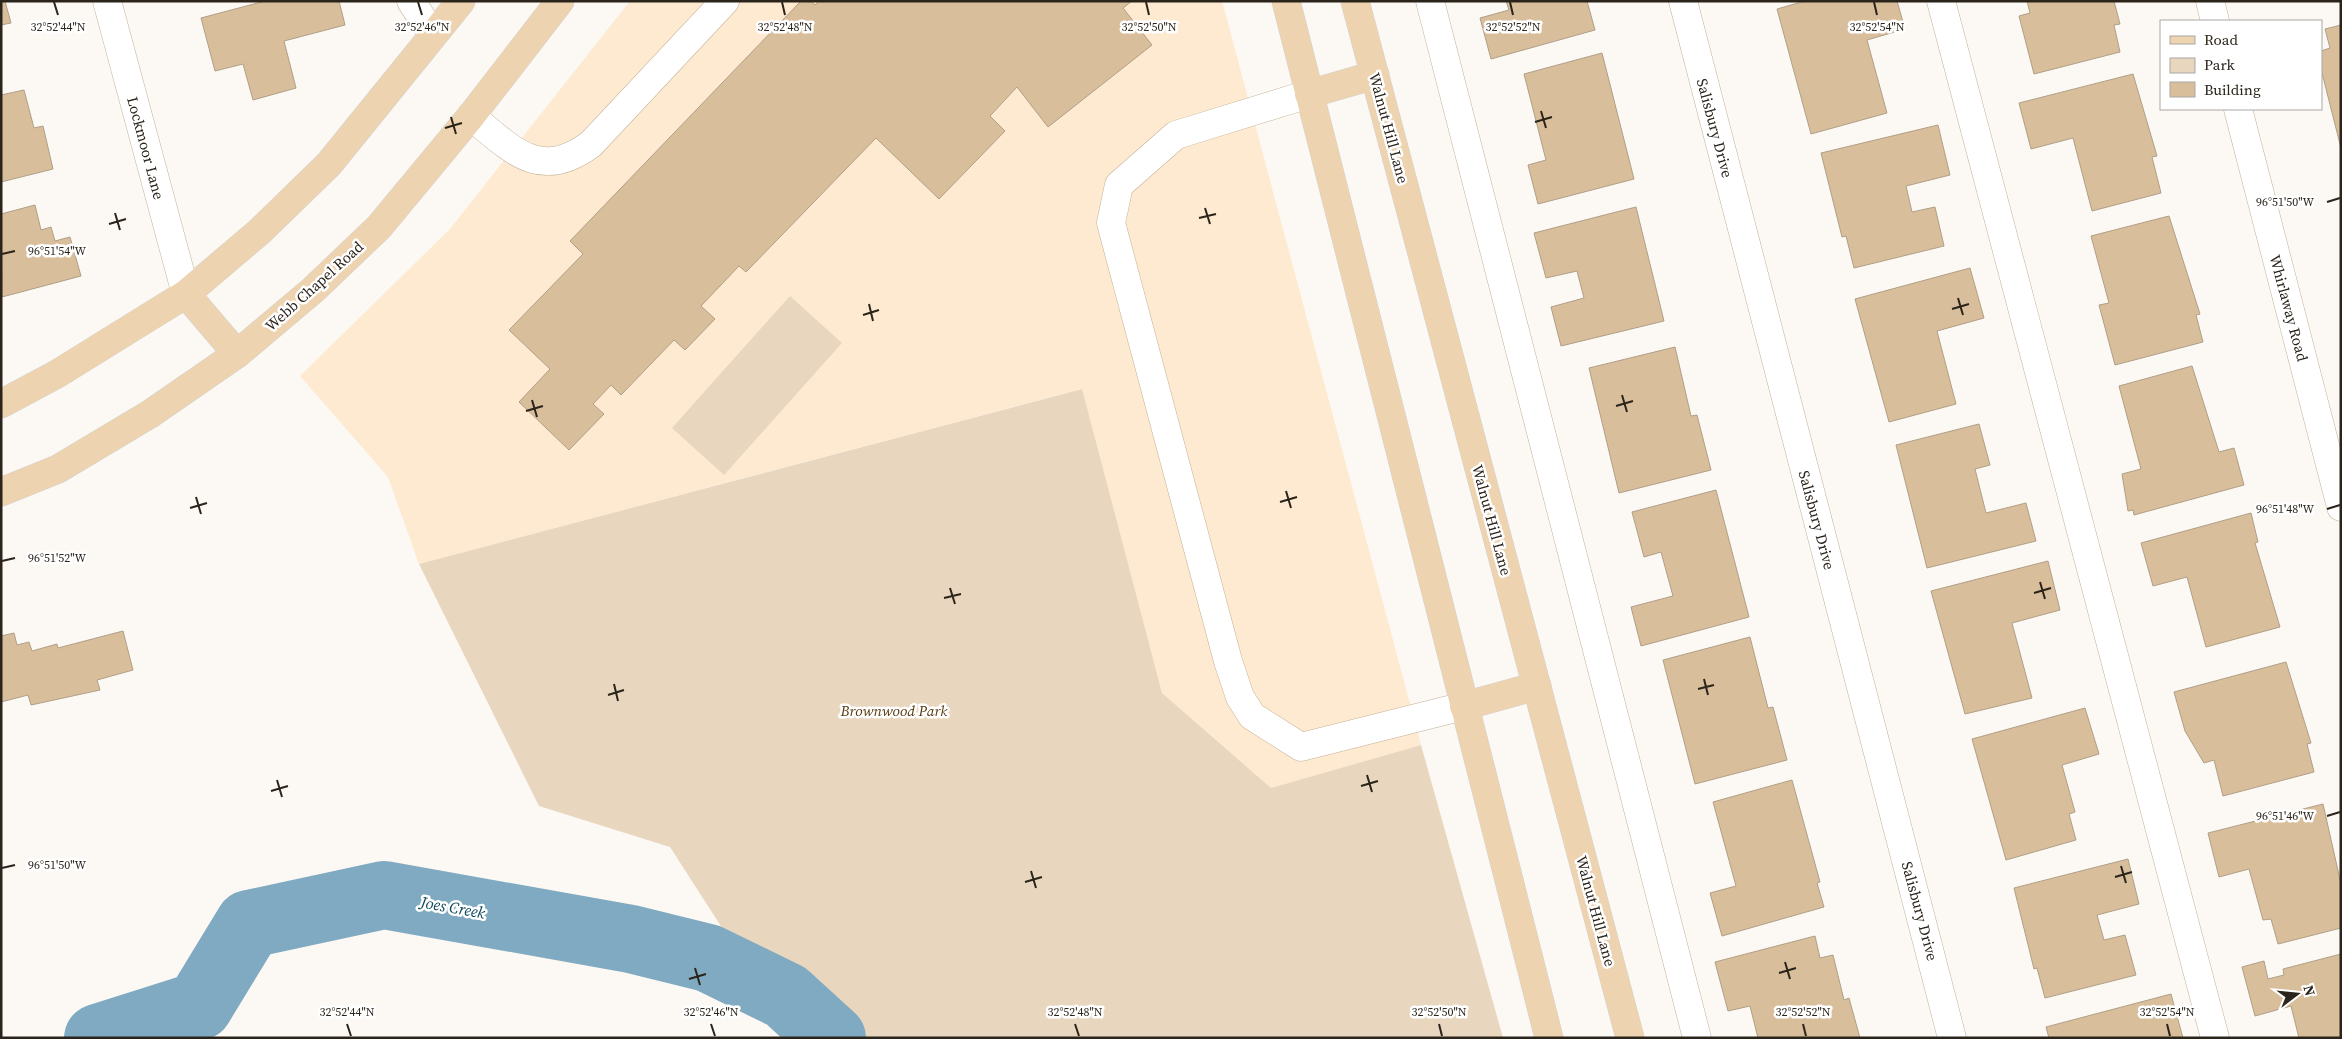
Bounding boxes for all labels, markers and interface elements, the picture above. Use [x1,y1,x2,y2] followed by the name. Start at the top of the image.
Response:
[30,19,86,35] text: 32°52'44"N
[394,19,450,35] text: 32°52'46"N
[757,19,813,35] text: 32°52'48"N
[1121,19,1177,35] text: 32°52'50"N
[1485,19,1541,35] text: 32°52'52"N
[1849,19,1905,35] text: 32°52'54"N
[2160,20,2322,110] legend
[2204,29,2238,50] text: Road
[2204,54,2236,75] text: Park
[1364,70,1414,186] street label: Walnut Hill Lane
[1692,76,1738,180] street label: Salisbury Drive
[2204,79,2261,100] text: Building
[122,94,170,202] street label: Lockmoor Lane
[2256,194,2314,210] text: 96°51'50"W
[260,236,368,336] street label: Webb Chapel Road
[28,243,86,259] text: 96°51'54"W
[2265,252,2313,364] street label: Whirlaway Road
[1467,462,1517,578] street label: Walnut Hill Lane
[1794,468,1840,572] street label: Salisbury Drive
[2256,501,2314,517] text: 96°51'48"W
[28,550,86,566] text: 96°51'52"W
[840,700,948,721] park label: Brownwood Park
[2256,808,2314,824] text: 96°51'46"W
[1571,853,1621,969] street label: Walnut Hill Lane
[28,857,86,873] text: 96°51'50"W
[1897,859,1943,963] street label: Salisbury Drive
[417,890,487,924] water label: Joes Creek
[2272,969,2322,1019] north arrow
[2298,983,2321,998] text: N
[319,1004,375,1020] text: 32°52'44"N
[683,1004,739,1020] text: 32°52'46"N
[1047,1004,1103,1020] text: 32°52'48"N
[1411,1004,1467,1020] text: 32°52'50"N
[1775,1004,1831,1020] text: 32°52'52"N
[2139,1004,2195,1020] text: 32°52'54"N

